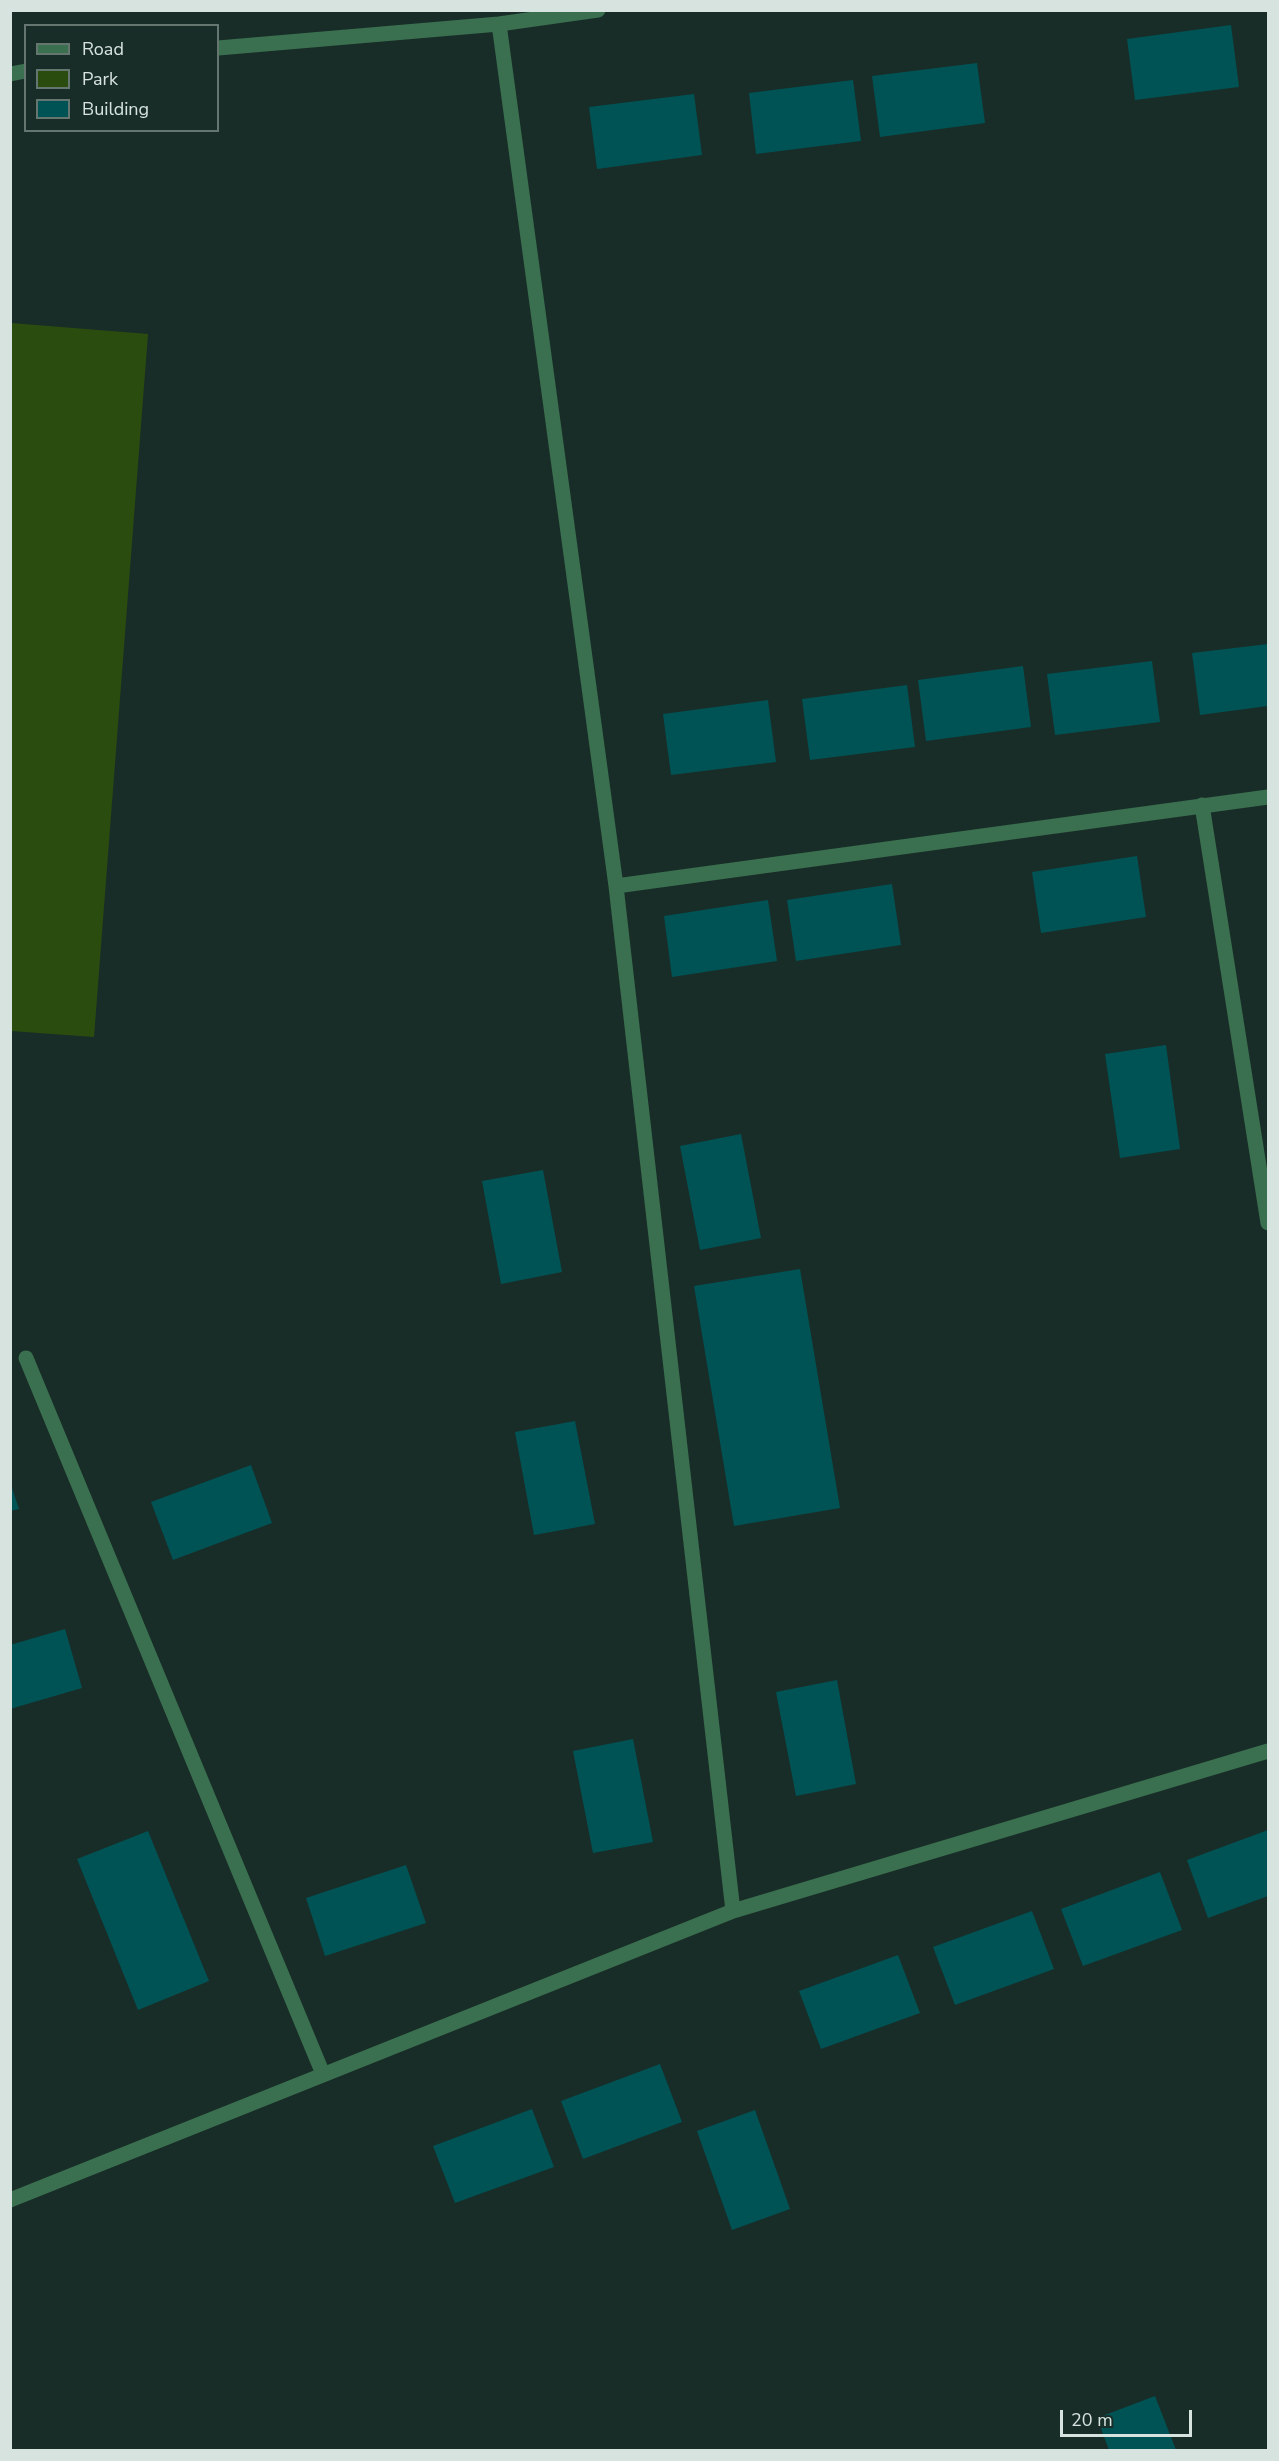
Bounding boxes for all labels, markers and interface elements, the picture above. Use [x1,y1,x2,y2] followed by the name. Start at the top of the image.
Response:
[24,24,219,132] legend
[82,37,124,61] text: Road
[82,67,118,91] text: Park
[82,97,149,121] text: Building
[1063,2398,1195,2436] scale bar
[1071,2408,1113,2432] text: 20 m

